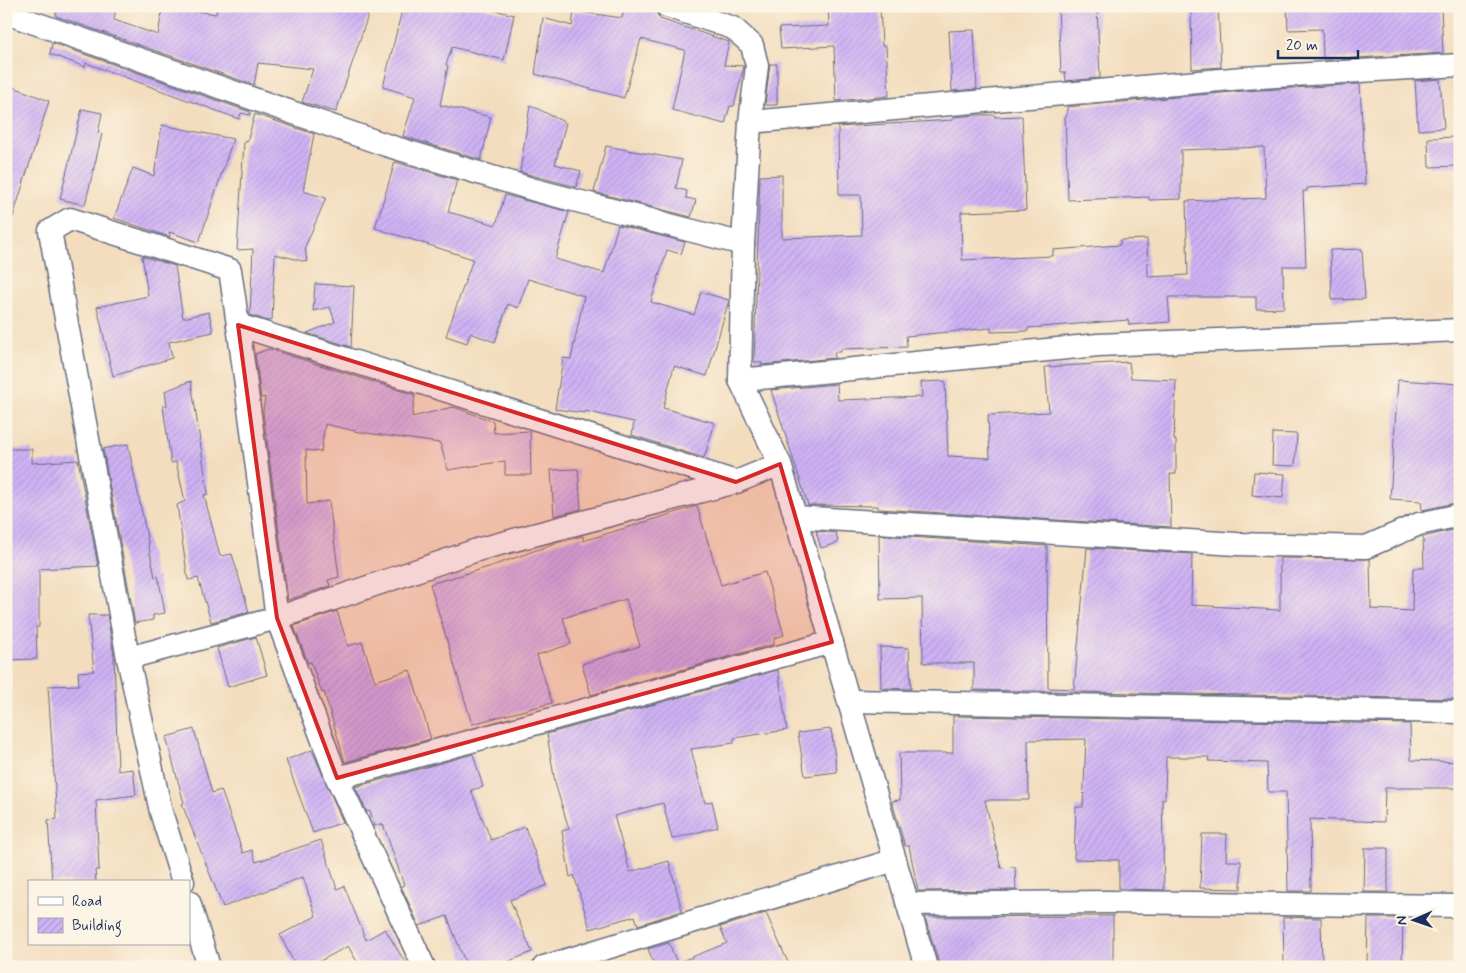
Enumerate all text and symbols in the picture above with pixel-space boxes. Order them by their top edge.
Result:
scale bar [1278,28,1358,60]
text: 20 m [1286,36,1318,56]
legend [28,880,190,946]
text: Road [72,892,102,912]
north arrow [1388,896,1438,946]
text: N [1393,915,1411,925]
text: Building [72,916,122,937]

